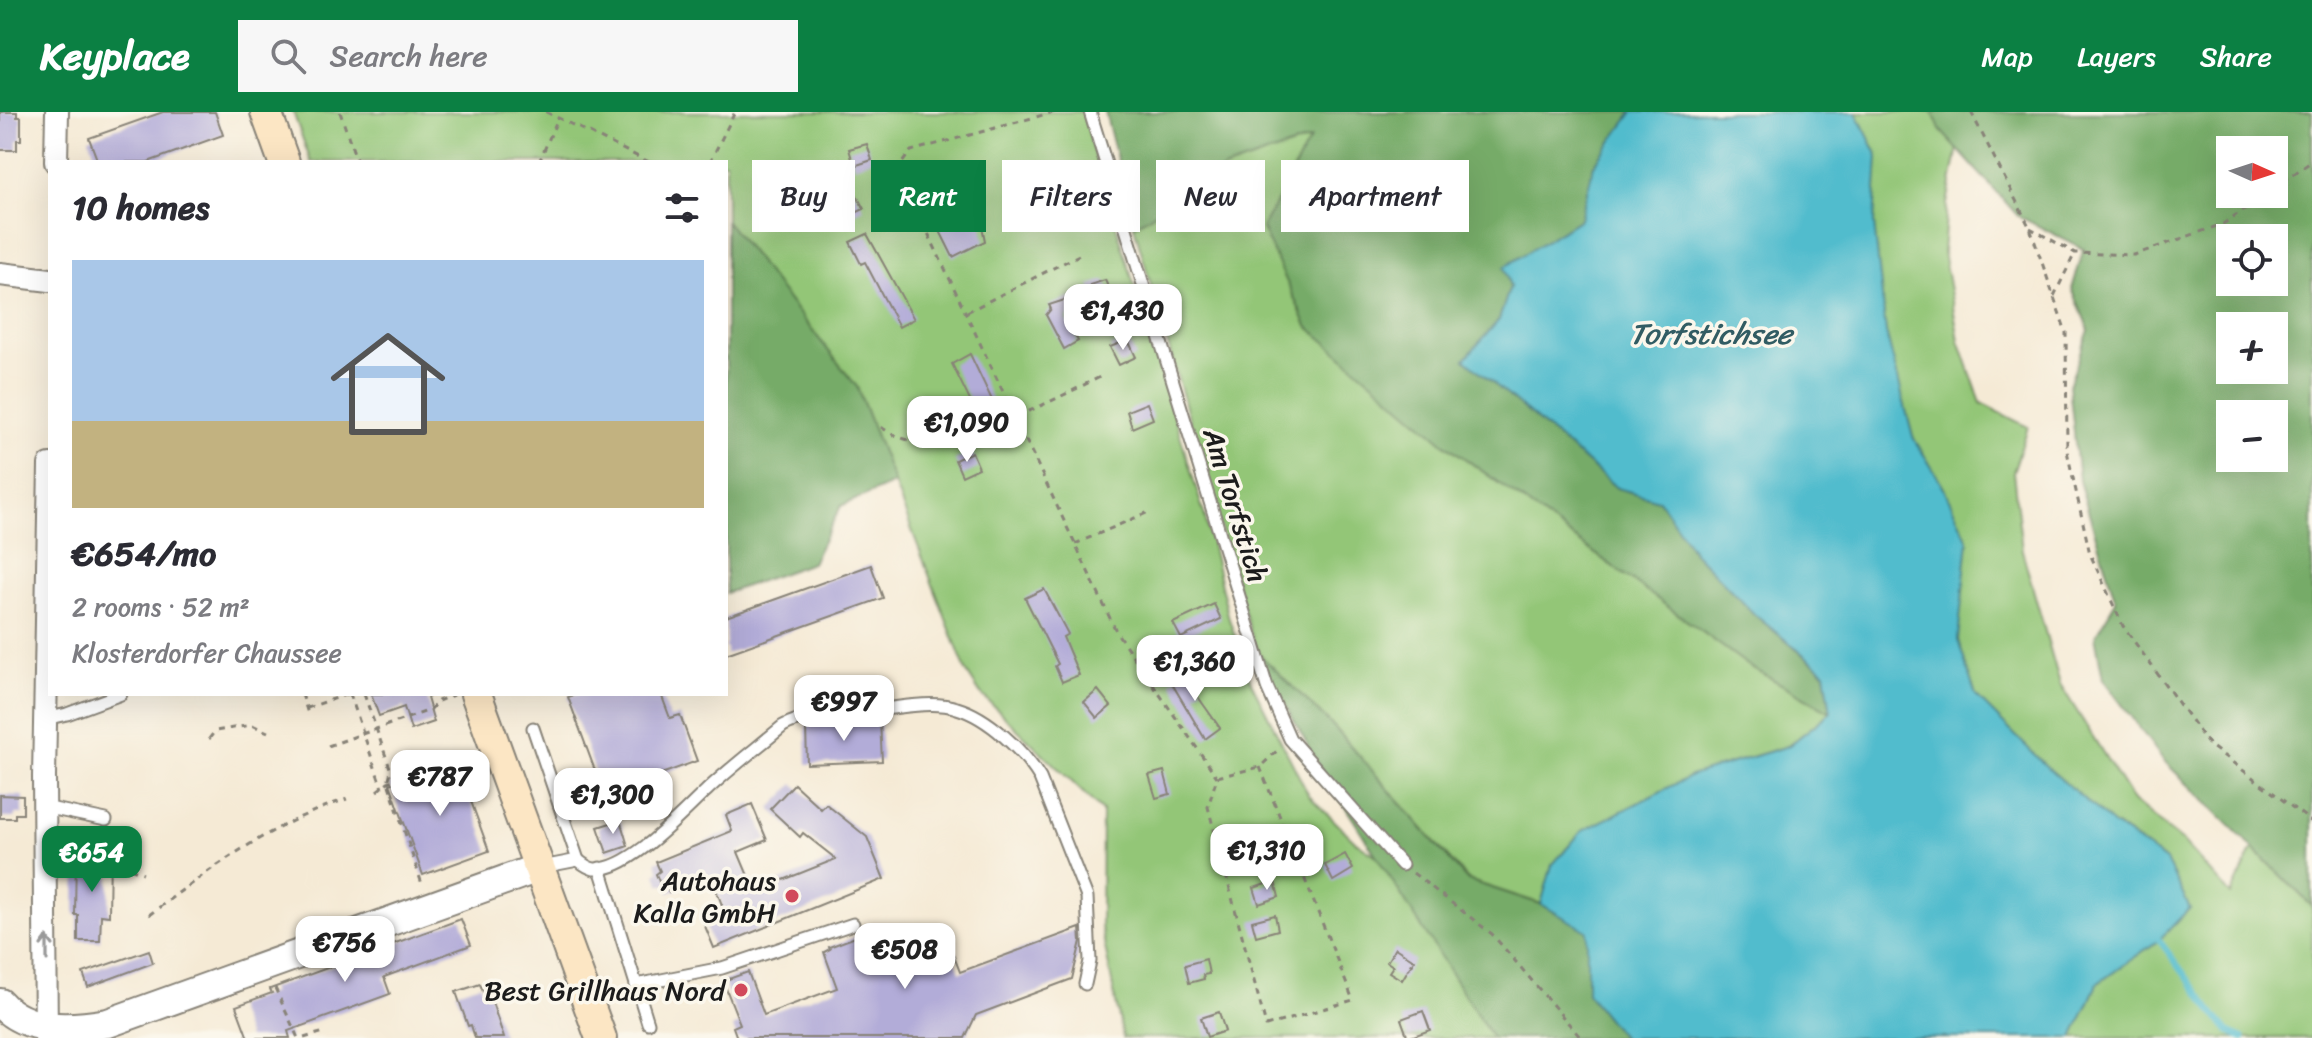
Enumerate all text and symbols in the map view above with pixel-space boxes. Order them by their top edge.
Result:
search box [238,20,798,92]
text: Keyplace [40,23,190,90]
text: Search here [330,29,488,83]
text: Map [1981,32,2033,81]
text: Layers [2077,32,2156,81]
text: Share [2200,32,2272,81]
icon: search [266,34,310,78]
north arrow [2216,136,2288,208]
map controls [2216,136,2288,472]
chip: Buy [752,160,855,232]
chip: Rent [871,160,986,232]
chip: Filters [1002,160,1140,232]
chip: New [1156,160,1265,232]
chip: Apartment [1281,160,1469,232]
text: 10 homes [72,178,210,238]
icon: filters [660,186,704,230]
button: locate [2216,224,2288,296]
pin: €1,430 [1058,284,1188,352]
text: €1,430 [1082,287,1164,333]
water label: Torfstichsee [1630,307,1795,361]
icon: home [316,312,460,456]
button: + [2216,312,2288,384]
pin: €1,090 [902,396,1032,464]
text: €1,090 [925,399,1009,445]
button: − [2216,400,2288,472]
street label: Am Torfstich [1188,421,1282,589]
text: €654/mo [72,524,216,584]
text: 2 rooms · 52 m² [72,584,250,630]
text: Klosterdorfer Chaussee [72,630,342,676]
pin: €1,360 [1130,635,1260,703]
text: €1,360 [1155,638,1235,684]
pin: €997 [797,675,891,743]
text: €997 [812,678,876,724]
pin: €787 [393,750,487,818]
text: €787 [409,753,471,799]
pin: €1,300 [548,768,678,836]
text: €1,300 [572,771,654,817]
pin: €1,310 [1202,824,1332,892]
pin: €654 [45,826,139,894]
text: €1,310 [1228,827,1306,873]
text: €654 [60,829,124,875]
place label: Autohaus Kalla GmbH [633,856,777,937]
marker: Autohaus Kalla GmbH [783,887,801,905]
pin: €756 [298,916,392,984]
text: €756 [314,919,376,965]
pin: €508 [858,923,952,991]
text: €508 [872,926,938,972]
one-way arrow [39,935,55,962]
place label: Best Grillhaus Nord [484,966,727,1015]
marker: Best Grillhaus Nord [732,981,750,999]

